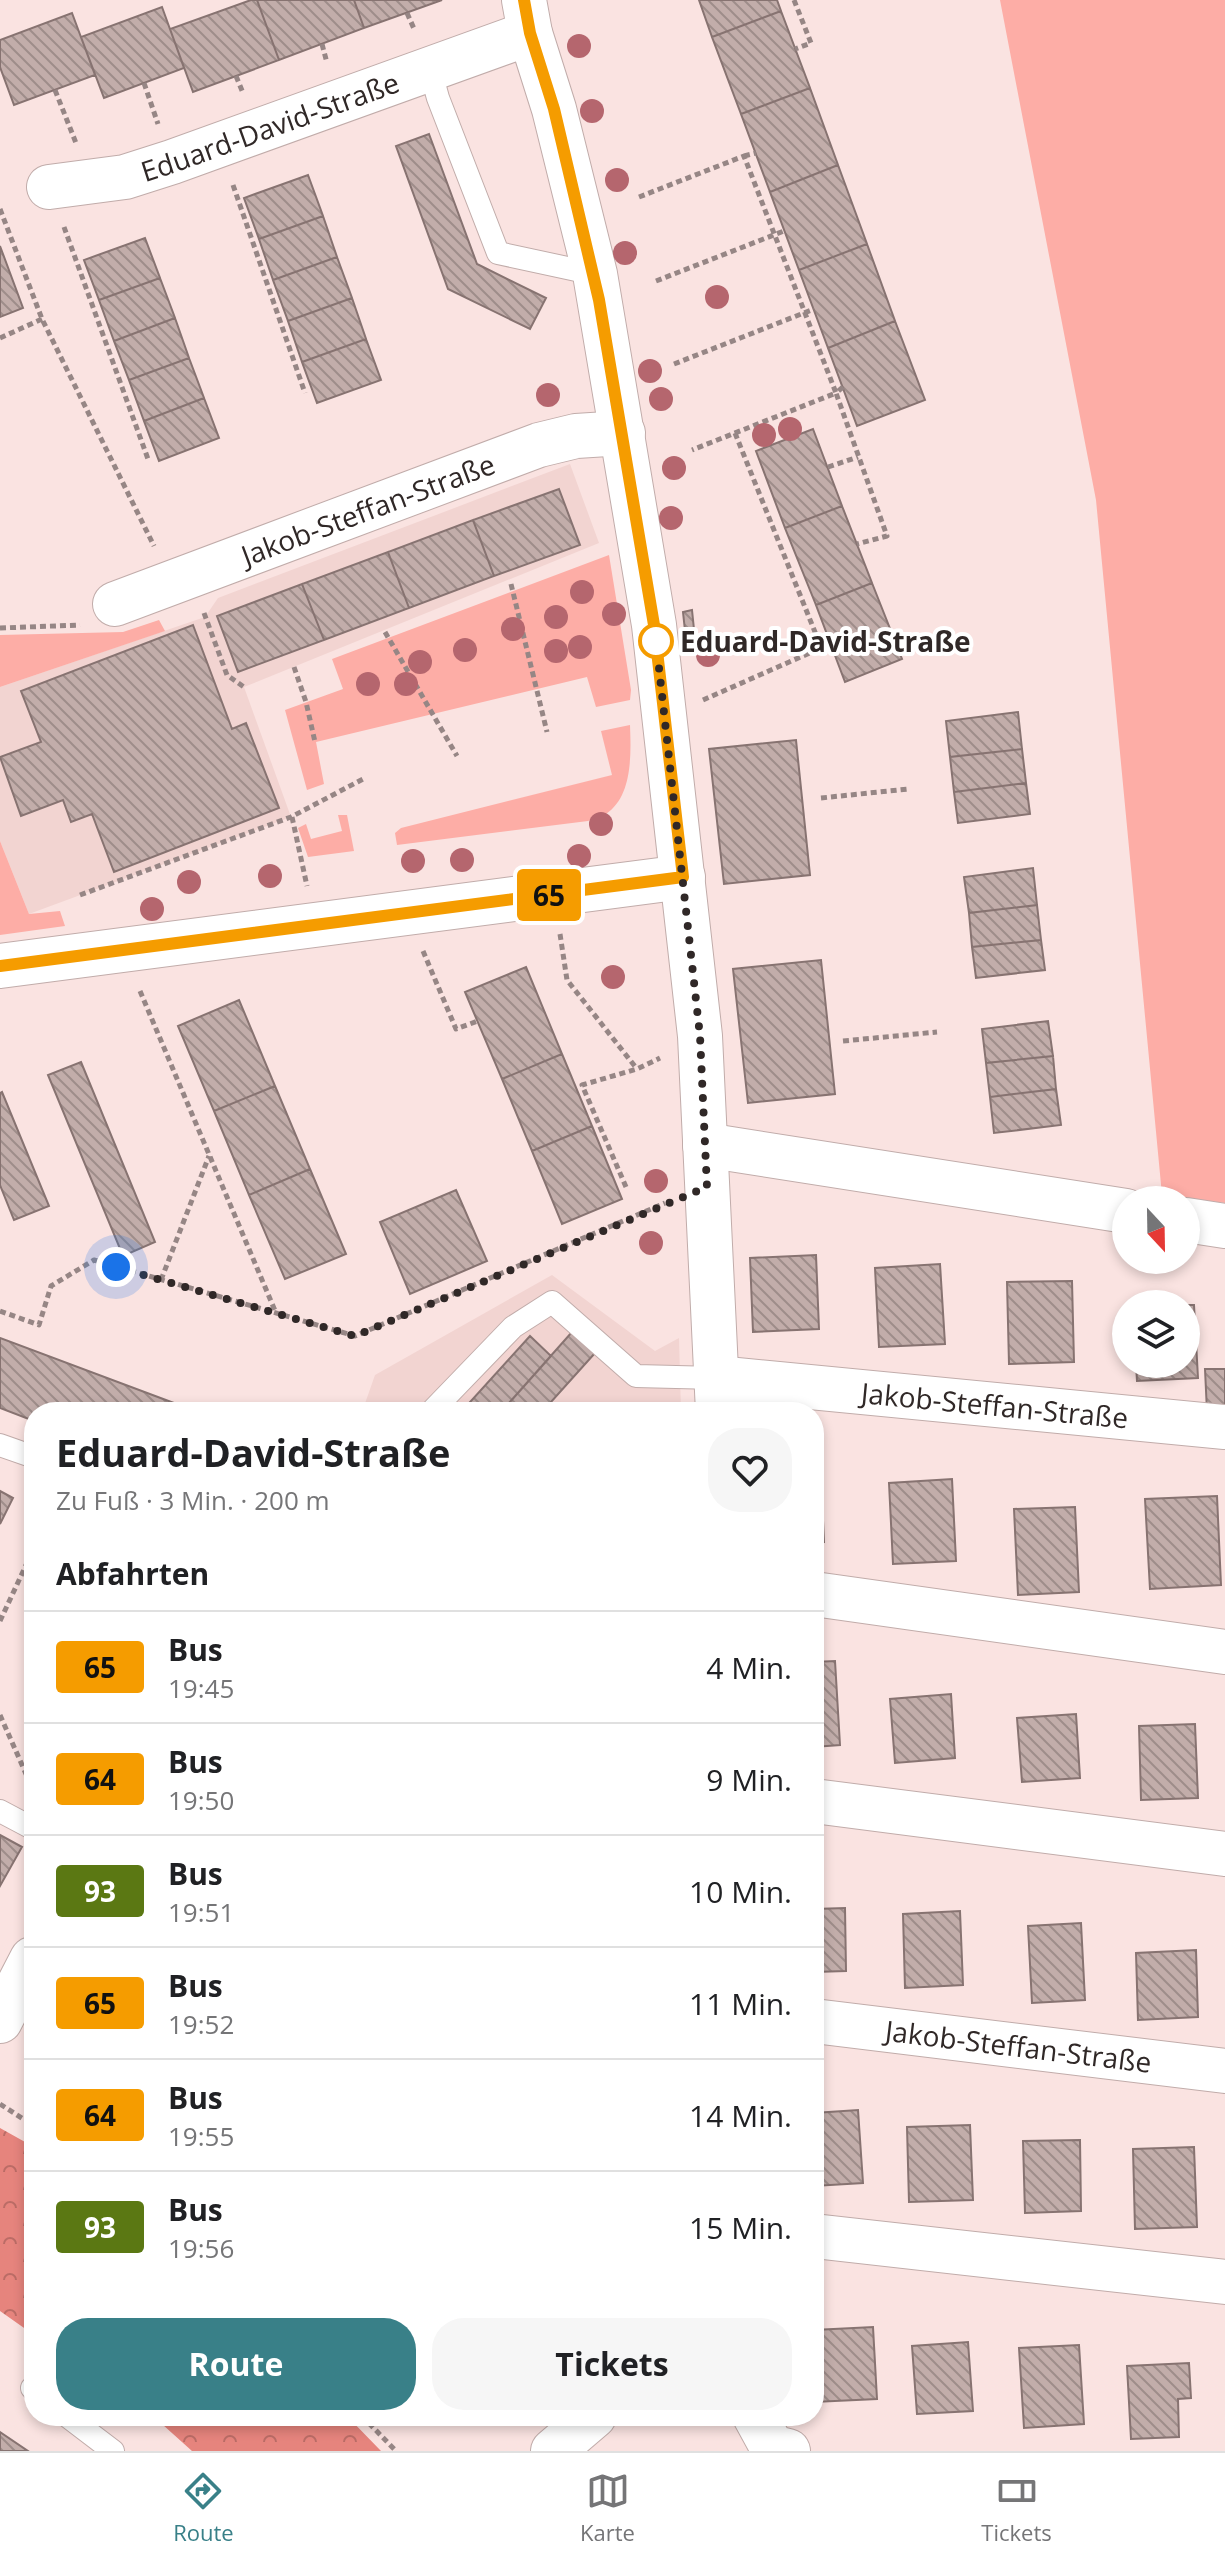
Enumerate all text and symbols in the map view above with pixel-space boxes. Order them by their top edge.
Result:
street label: Eduard-David-Straße [136,63,404,190]
street label: Jakob-Steffan-Straße [233,444,500,575]
place label: Eduard-David-Straße [680,622,971,660]
marker: Eduard-David-Straße [639,624,673,658]
line badge: 65 [513,869,585,921]
text: 65 [533,876,565,914]
north arrow [1112,1186,1200,1274]
map controls [1112,1186,1200,1378]
your location [96,1247,136,1287]
button: layers [1112,1290,1200,1378]
street label: Jakob-Steffan-Straße [857,1373,1130,1437]
text: Eduard-David-Straße [56,1426,450,1478]
button: heart [708,1428,792,1512]
text: Zu Fuß · 3 Min. · 200 m [56,1482,330,1518]
text: Abfahrten [56,1553,209,1594]
text: Bus [168,1629,223,1670]
text: 4 Min. [706,1647,792,1688]
text: 65 [84,1648,116,1686]
text: 19:45 [168,1670,234,1706]
text: Bus [168,1741,223,1782]
text: 9 Min. [706,1759,792,1800]
text: 64 [84,1760,116,1798]
text: 19:50 [168,1782,234,1818]
text: Bus [168,1853,223,1894]
text: 10 Min. [689,1871,792,1912]
text: 93 [84,1872,116,1910]
text: 19:51 [168,1894,234,1930]
text: Bus [168,1965,223,2006]
text: 11 Min. [689,1983,792,2024]
text: 65 [84,1984,116,2022]
text: 19:52 [168,2006,234,2042]
street label: Jakob-Steffan-Straße [880,2010,1154,2081]
text: Bus [168,2077,223,2118]
text: 14 Min. [689,2095,792,2136]
text: 64 [84,2096,116,2134]
text: 19:55 [168,2118,234,2154]
text: Bus [168,2189,223,2230]
text: 15 Min. [689,2207,792,2248]
text: 93 [84,2208,116,2246]
text: 19:56 [168,2230,234,2266]
button: Route [56,2318,416,2410]
button: Tickets [432,2318,792,2410]
tab: Route [173,2469,234,2547]
tab: Karte [580,2469,635,2547]
tab: Tickets [981,2469,1052,2547]

